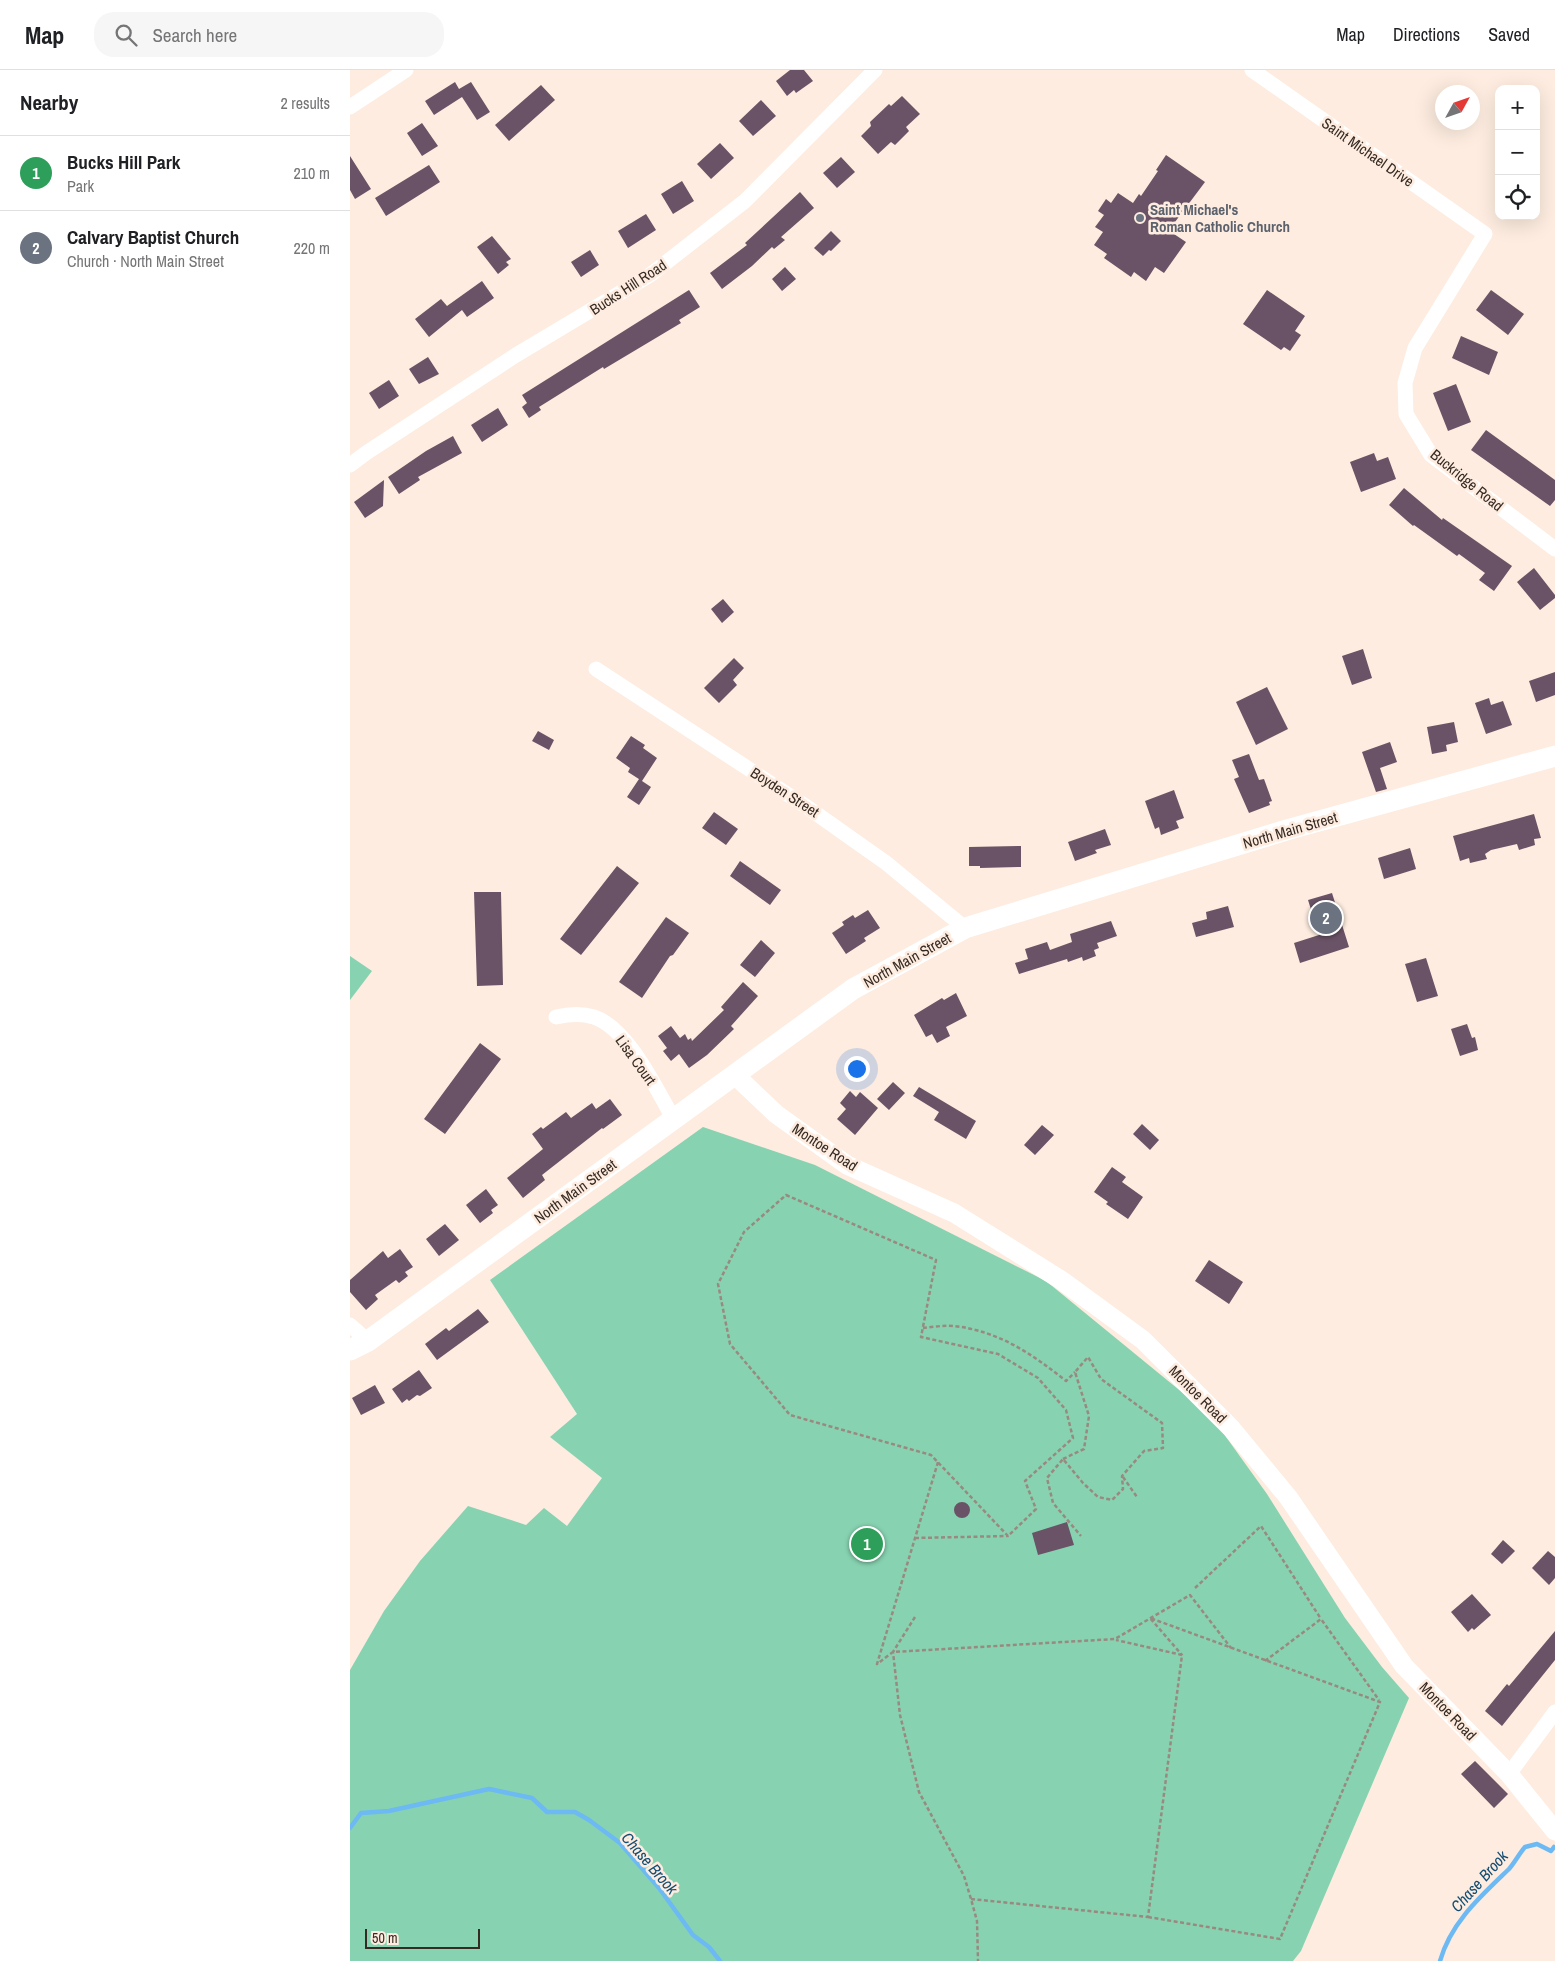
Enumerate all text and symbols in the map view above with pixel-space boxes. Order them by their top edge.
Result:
search box [94,12,444,57]
text: Map [25,19,64,51]
icon: search [112,21,140,49]
text: Search here [152,22,237,48]
text: Map [1336,22,1365,47]
text: Directions [1393,22,1460,47]
text: Saved [1488,22,1530,47]
north arrow [1435,85,1480,130]
map controls [1495,85,1540,220]
button: + [1495,85,1540,130]
text: Nearby [20,88,78,117]
text: 2 results [280,92,330,114]
street label: Saint Michael Drive [1318,112,1418,192]
button: − [1495,130,1540,175]
text: Bucks Hill Park [67,149,180,175]
text: 1 [32,162,40,184]
text: 210 m [294,162,330,184]
text: Park [67,175,94,197]
button: locate [1495,175,1540,220]
place label: Saint Michael's Roman Catholic Church [1150,199,1290,237]
marker: Saint Michael's Roman Catholic Church [1134,212,1146,224]
text: Calvary Baptist Church [67,224,239,250]
text: 2 [32,237,40,259]
text: 220 m [294,237,330,259]
text: Church · North Main Street [67,250,224,272]
street label: Bucks Hill Road [586,254,670,320]
street label: Buckridge Road [1426,444,1508,516]
street label: Boyden Street [747,762,824,822]
street label: North Main Street [1240,806,1340,853]
pin: 2 [1310,899,1342,937]
street label: North Main Street [859,927,955,993]
street label: Lisa Court [611,1031,662,1090]
your location [844,1056,870,1082]
street label: Montoe Road [788,1118,862,1176]
street label: North Main Street [530,1154,621,1228]
street label: Montoe Road [1164,1360,1232,1428]
pin: 1 [851,1525,883,1563]
street label: Montoe Road [1415,1677,1481,1745]
water label: Chase Brook [617,1827,683,1899]
water label: Chase Brook [1445,1845,1513,1917]
scale bar [365,1926,480,1949]
text: 50 m [372,1929,398,1947]

